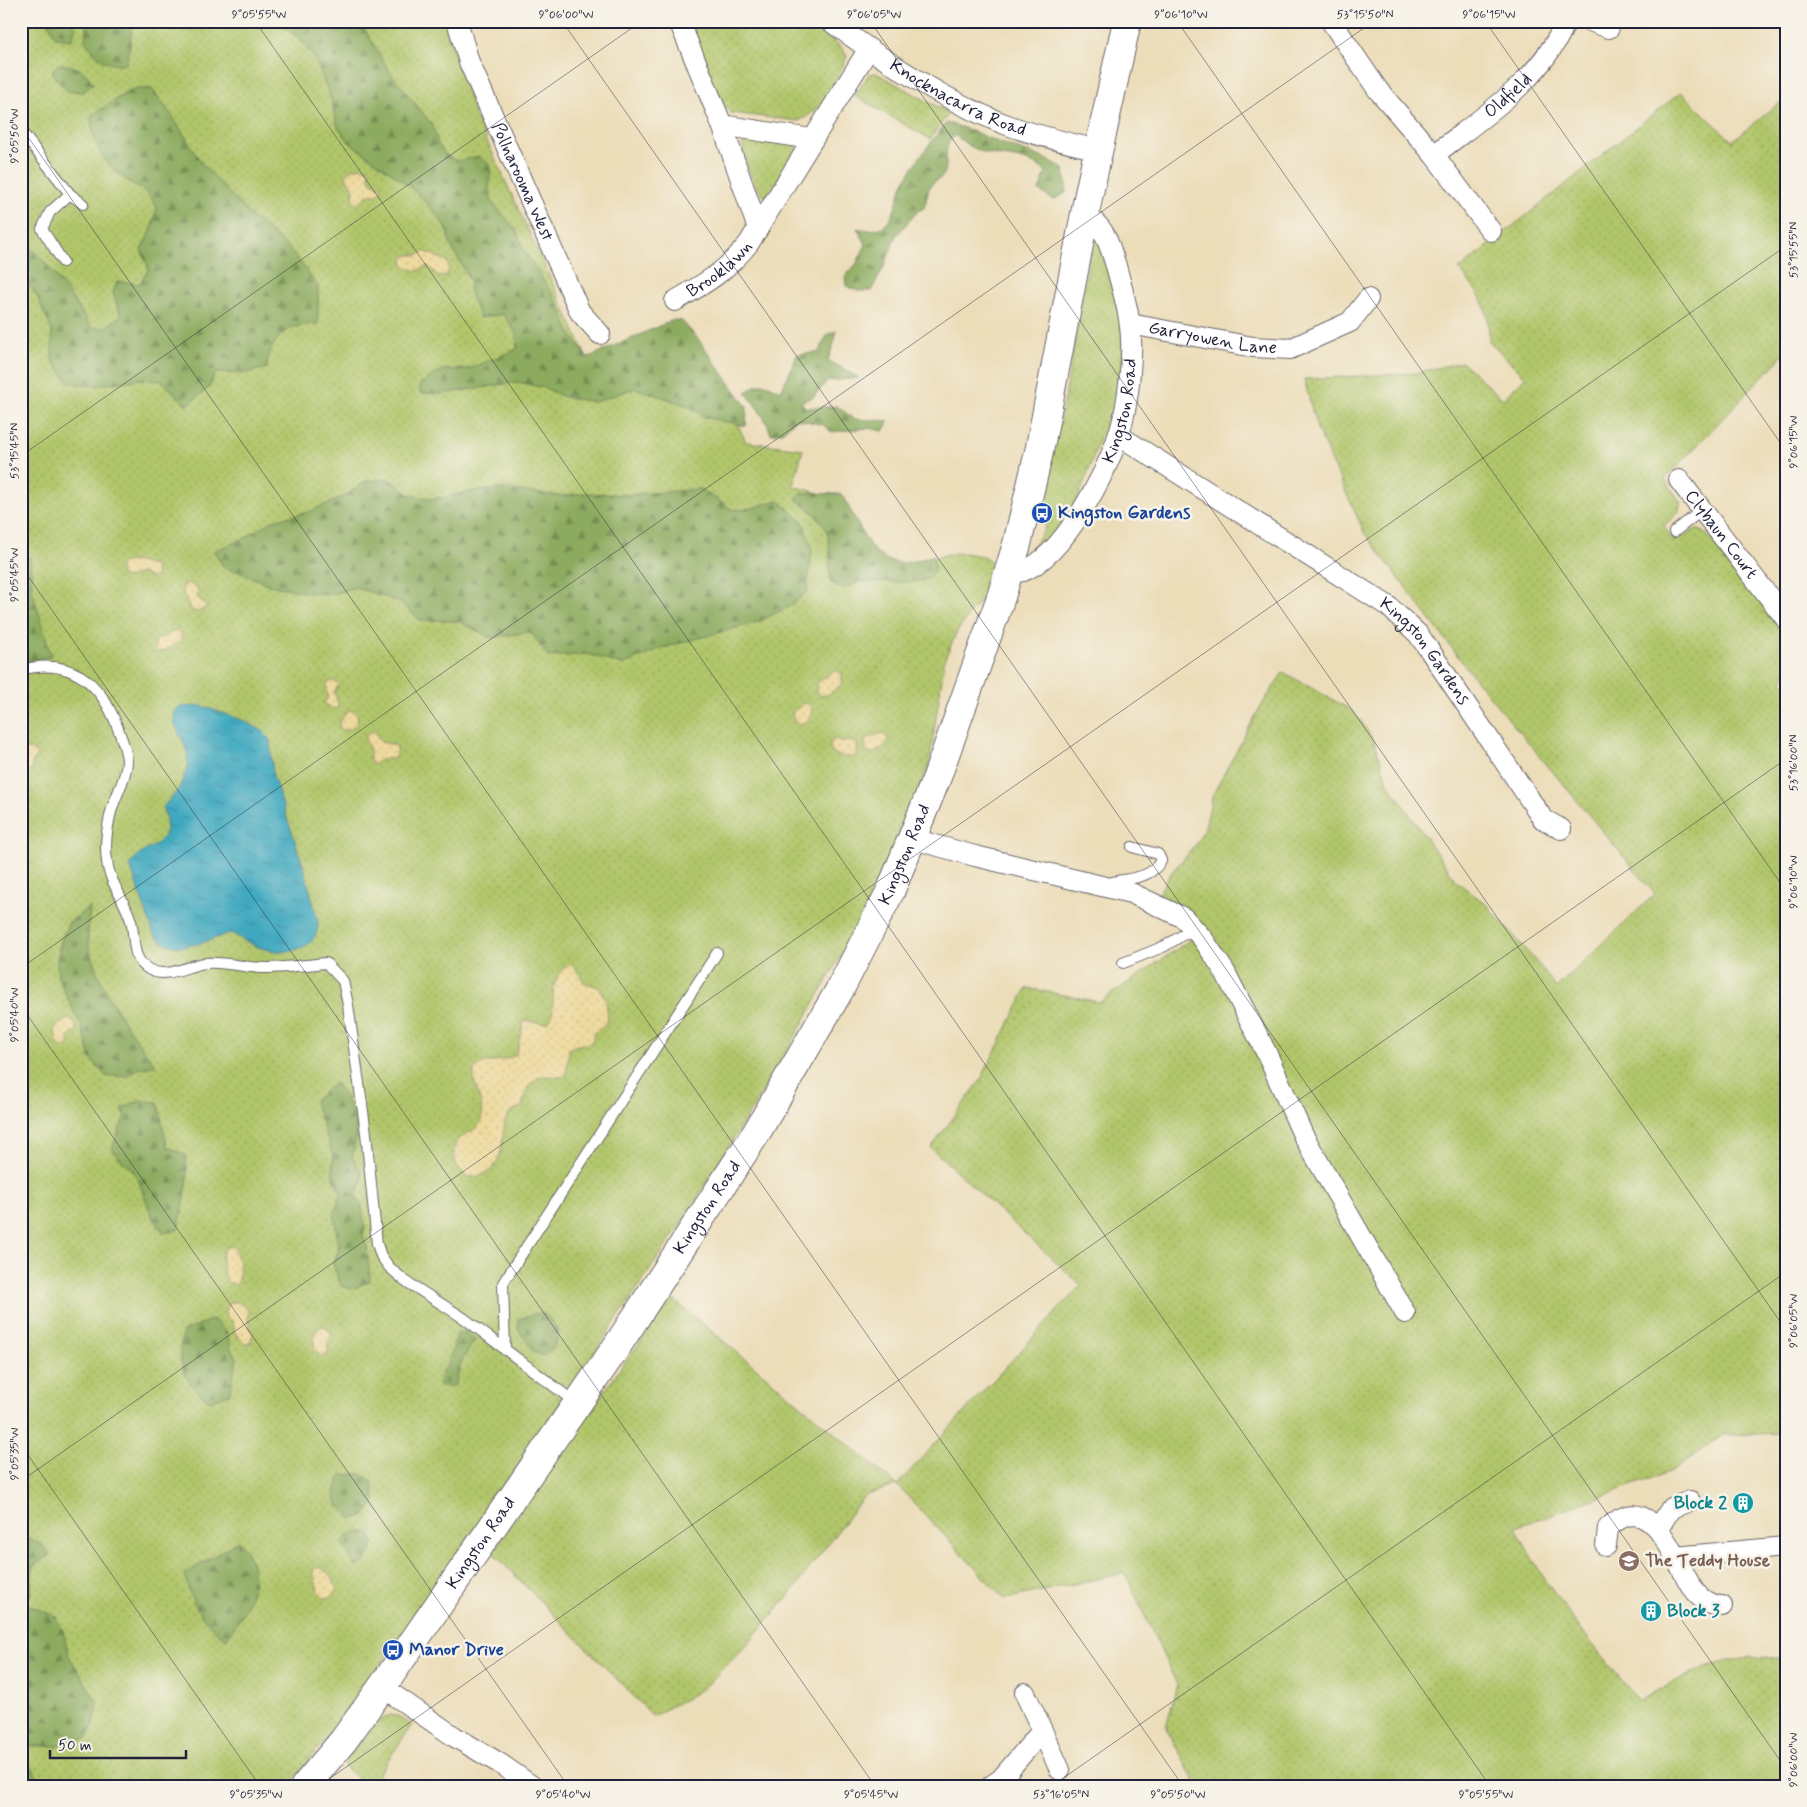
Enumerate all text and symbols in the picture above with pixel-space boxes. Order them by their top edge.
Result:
text: 9°05'55"W [232,7,286,23]
text: 9°06'00"W [539,7,593,23]
text: 9°06'05"W [847,7,901,23]
text: 9°06'10"W [1154,7,1208,23]
text: 53°15'50"N [1336,7,1394,23]
text: 9°06'15"W [1463,7,1516,23]
street label: Knocknacarra Road [885,54,1029,143]
street label: Oldfield [1479,68,1538,124]
text: 9°05'50"W [7,108,23,163]
street label: Pollnarooma West [485,119,559,246]
text: 53°15'55"N [1786,222,1802,278]
street label: Brooklawn [682,236,758,303]
street label: Garryowen Lane [1146,316,1277,360]
street label: Kingston Road [1097,358,1143,467]
text: 9°06'15"W [1786,415,1802,468]
text: 53°15'45"N [7,423,23,479]
street label: Clybaun Court [1679,485,1763,584]
bus stop icon: Kingston Gardens [1030,501,1054,525]
place label: Kingston Gardens [1058,501,1190,527]
text: 9°05'45"W [7,548,23,602]
street label: Kingston Gardens [1375,592,1475,710]
text: 53°16'00"N [1786,735,1802,791]
street label: Kingston Road [873,801,937,909]
text: 9°06'10"W [1786,855,1802,909]
text: 9°05'40"W [7,988,23,1042]
street label: Kingston Road [668,1156,747,1259]
text: 9°06'05"W [1786,1294,1802,1348]
text: 9°05'35"W [7,1428,23,1480]
place label: Block 2 [1674,1491,1727,1515]
building icon: Block 2 [1731,1491,1755,1515]
street label: Kingston Road [441,1492,521,1594]
school or university icon: The Teddy House [1617,1549,1641,1573]
place label: The Teddy House [1645,1549,1771,1573]
building icon: Block 3 [1639,1599,1663,1623]
place label: Block 3 [1667,1599,1721,1623]
bus stop icon: Manor Drive [381,1638,405,1662]
place label: Manor Drive [409,1638,504,1662]
scale bar [50,1727,186,1759]
text: 9°06'00"W [1786,1733,1802,1787]
text: 50 m [58,1736,92,1756]
text: 9°05'35"W [230,1787,282,1803]
text: 9°05'40"W [536,1787,590,1803]
text: 9°05'45"W [844,1787,898,1803]
text: 53°16'05"N [1033,1787,1089,1803]
text: 9°05'50"W [1151,1787,1206,1803]
text: 9°05'55"W [1459,1787,1513,1803]

